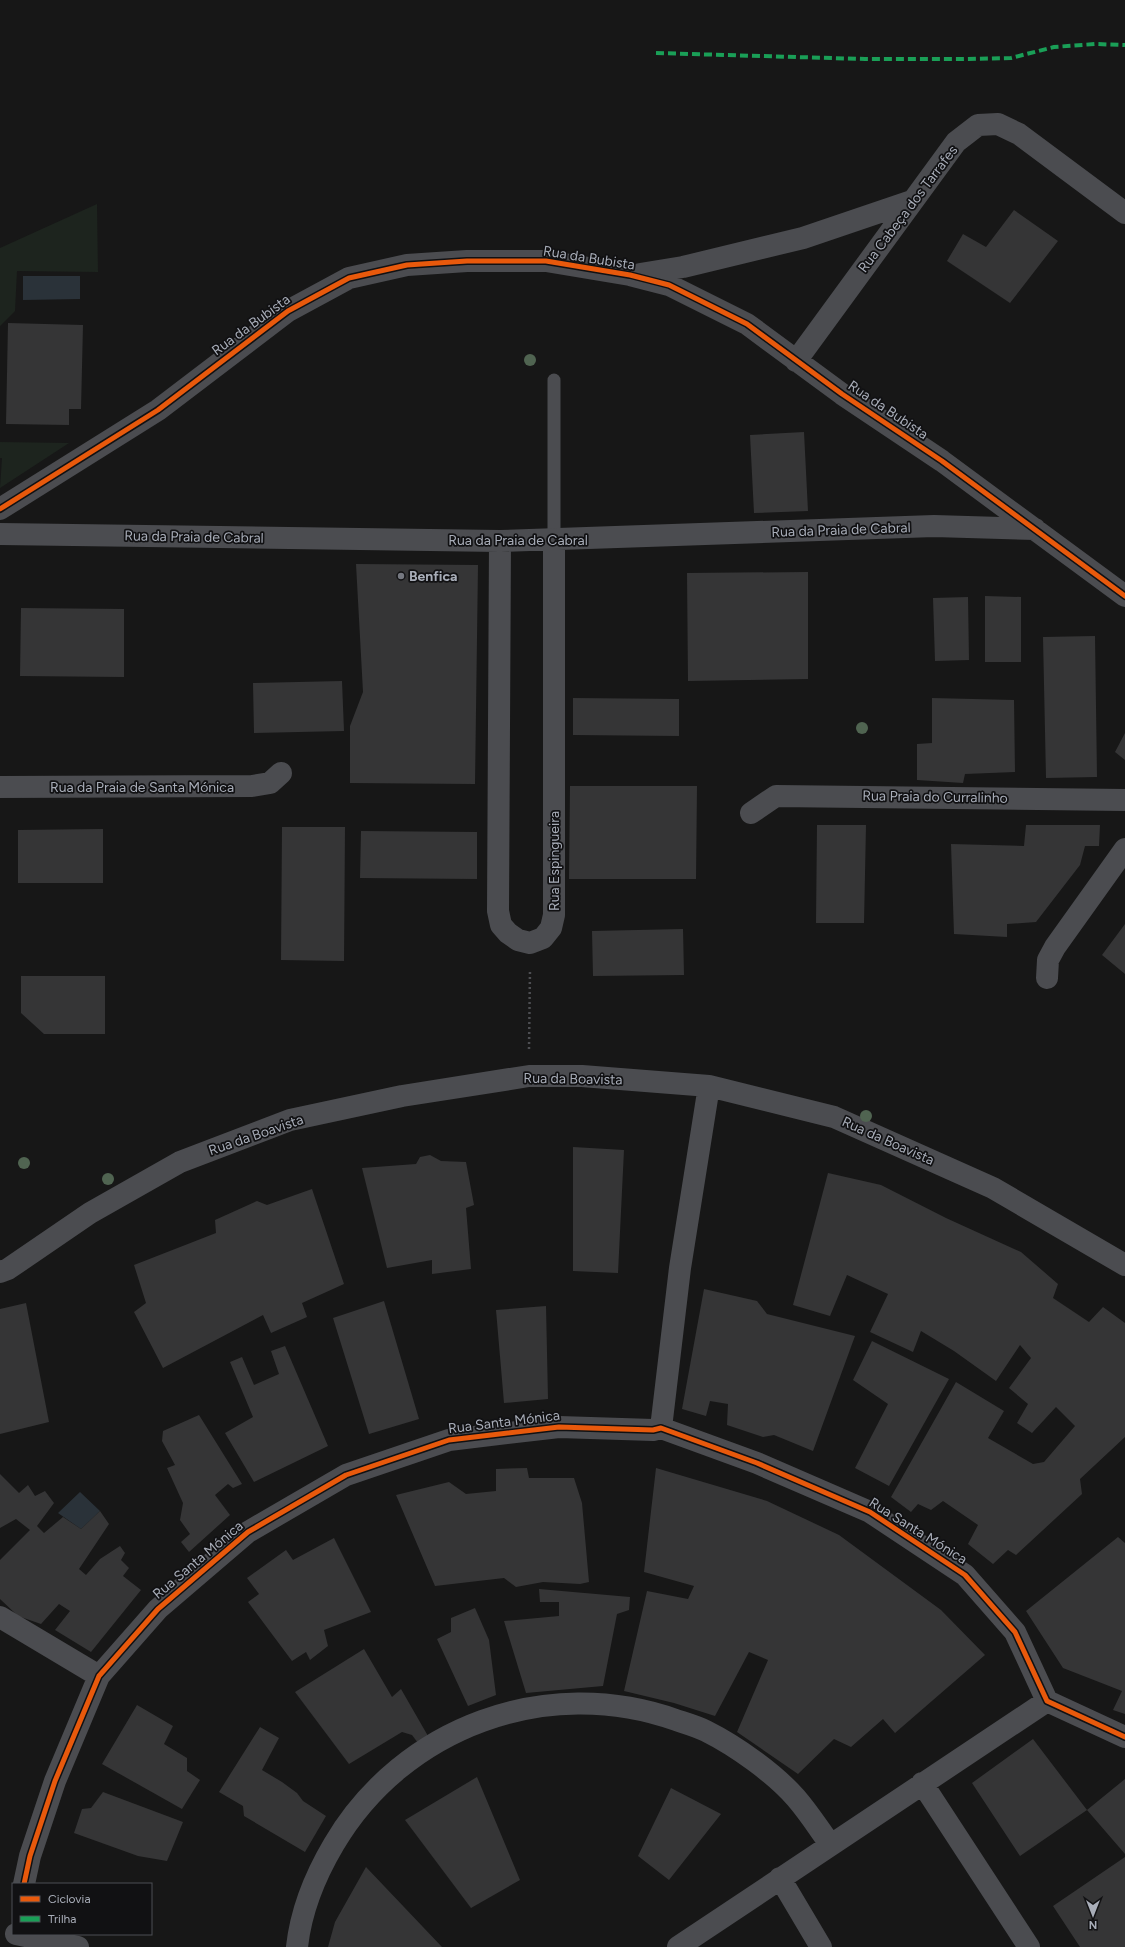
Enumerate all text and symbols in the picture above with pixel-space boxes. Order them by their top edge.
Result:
street label: Rua Cabeça dos Tarrafes [855,142,961,276]
street label: Rua da Bubista [542,242,636,274]
street label: Rua da Bubista [208,291,294,359]
street label: Rua da Bubista [845,377,931,443]
street label: Rua da Praia de Cabral [771,519,911,541]
street label: Rua da Praia de Cabral [124,527,264,547]
street label: Rua da Praia de Cabral [448,532,588,549]
place label: Benfica [409,568,458,585]
marker: Benfica [396,571,406,581]
street label: Rua da Praia de Santa Mónica [50,779,234,796]
street label: Rua Praia do Curralinho [862,787,1008,807]
street label: Rua Espingueira [546,811,563,911]
street label: Rua da Boavista [523,1070,623,1088]
street label: Rua da Boavista [206,1111,306,1159]
street label: Rua da Boavista [839,1113,937,1169]
street label: Rua Santa Mónica [447,1407,561,1437]
street label: Rua Santa Mónica [866,1494,970,1568]
street label: Rua Santa Mónica [150,1517,246,1603]
legend [12,1883,152,1935]
text: Ciclovia [48,1892,91,1906]
north arrow [1073,1895,1113,1935]
text: Trilha [48,1912,76,1926]
text: N [1089,1918,1097,1931]

